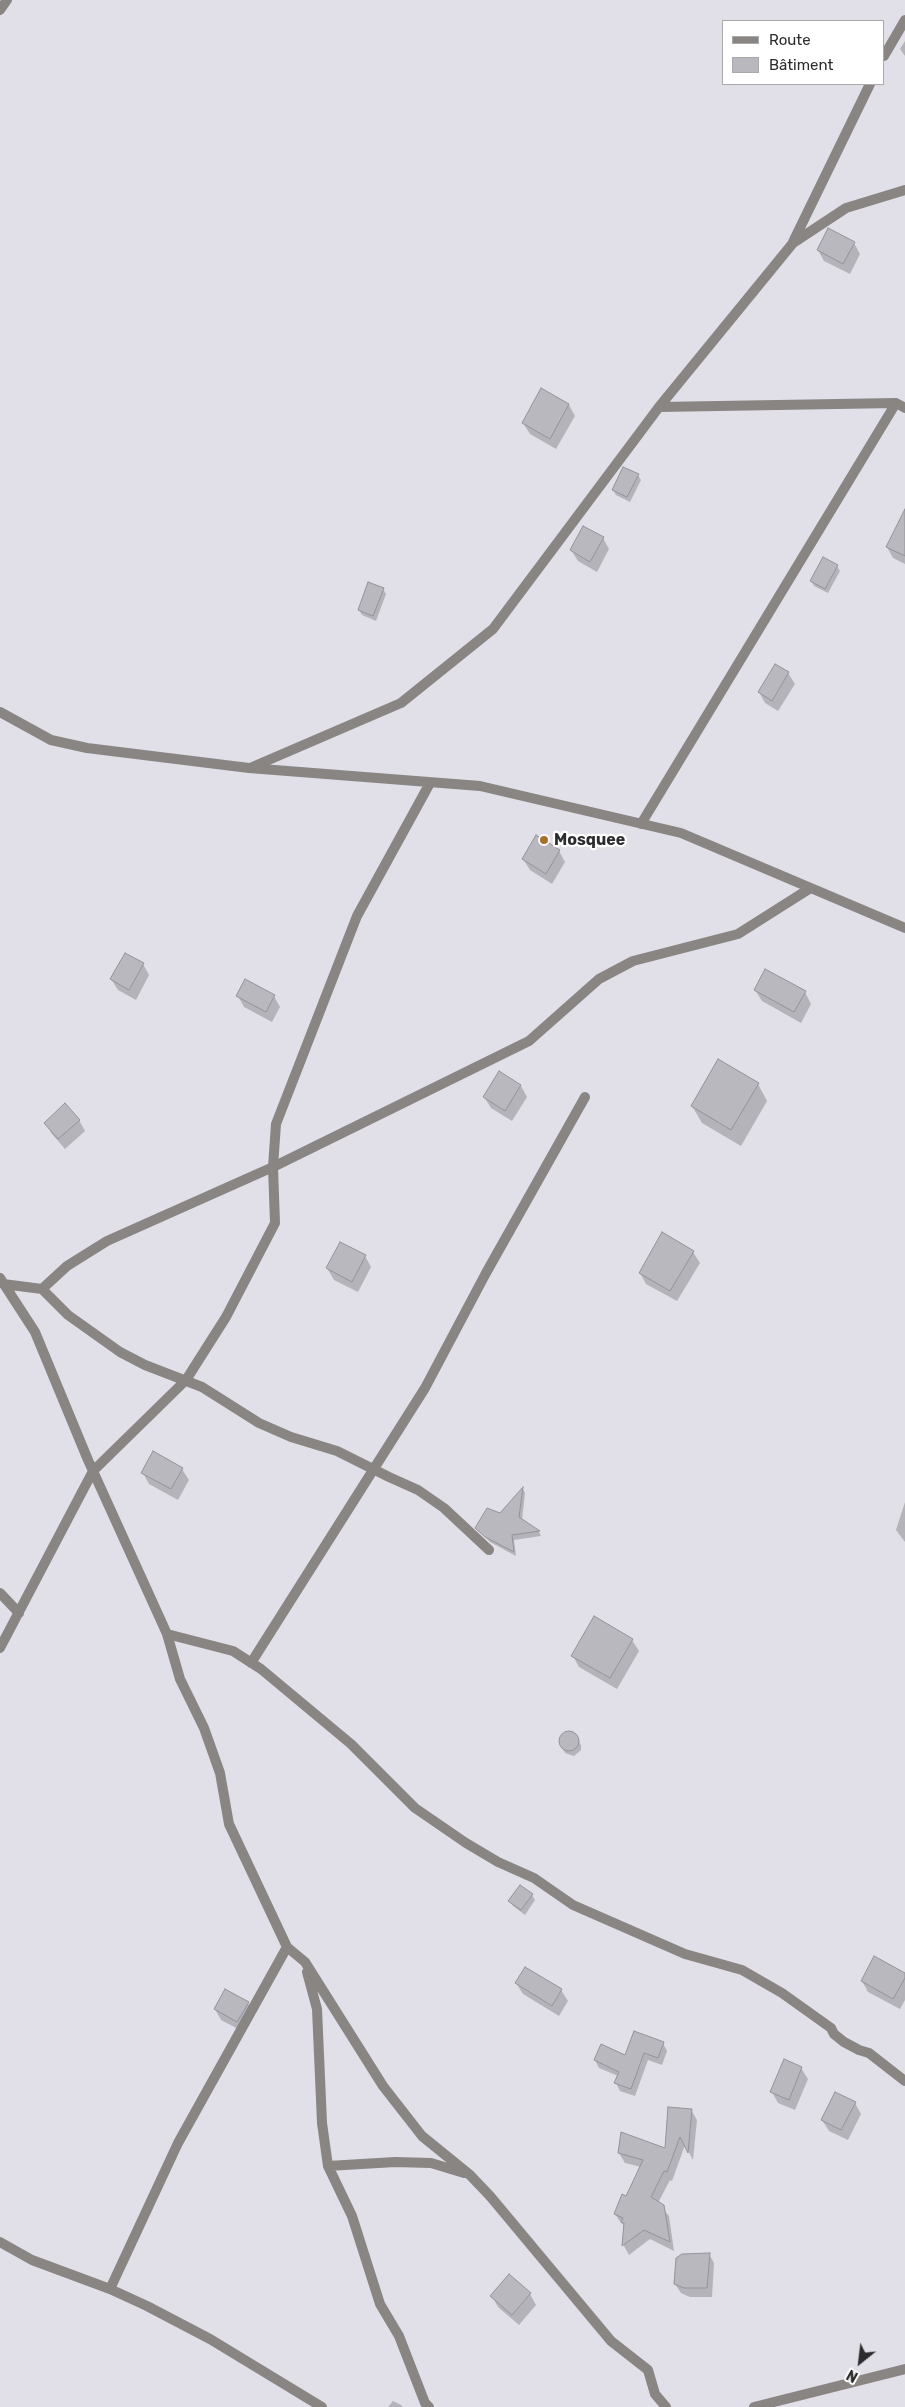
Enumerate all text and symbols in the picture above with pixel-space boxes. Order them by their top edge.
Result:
legend [722,20,885,85]
text: Route [769,31,811,49]
text: Bâtiment [769,56,833,74]
place label: Mosquee [554,830,625,850]
marker: Mosquee [538,834,550,846]
north arrow [835,2337,885,2387]
text: N [844,2366,861,2385]

